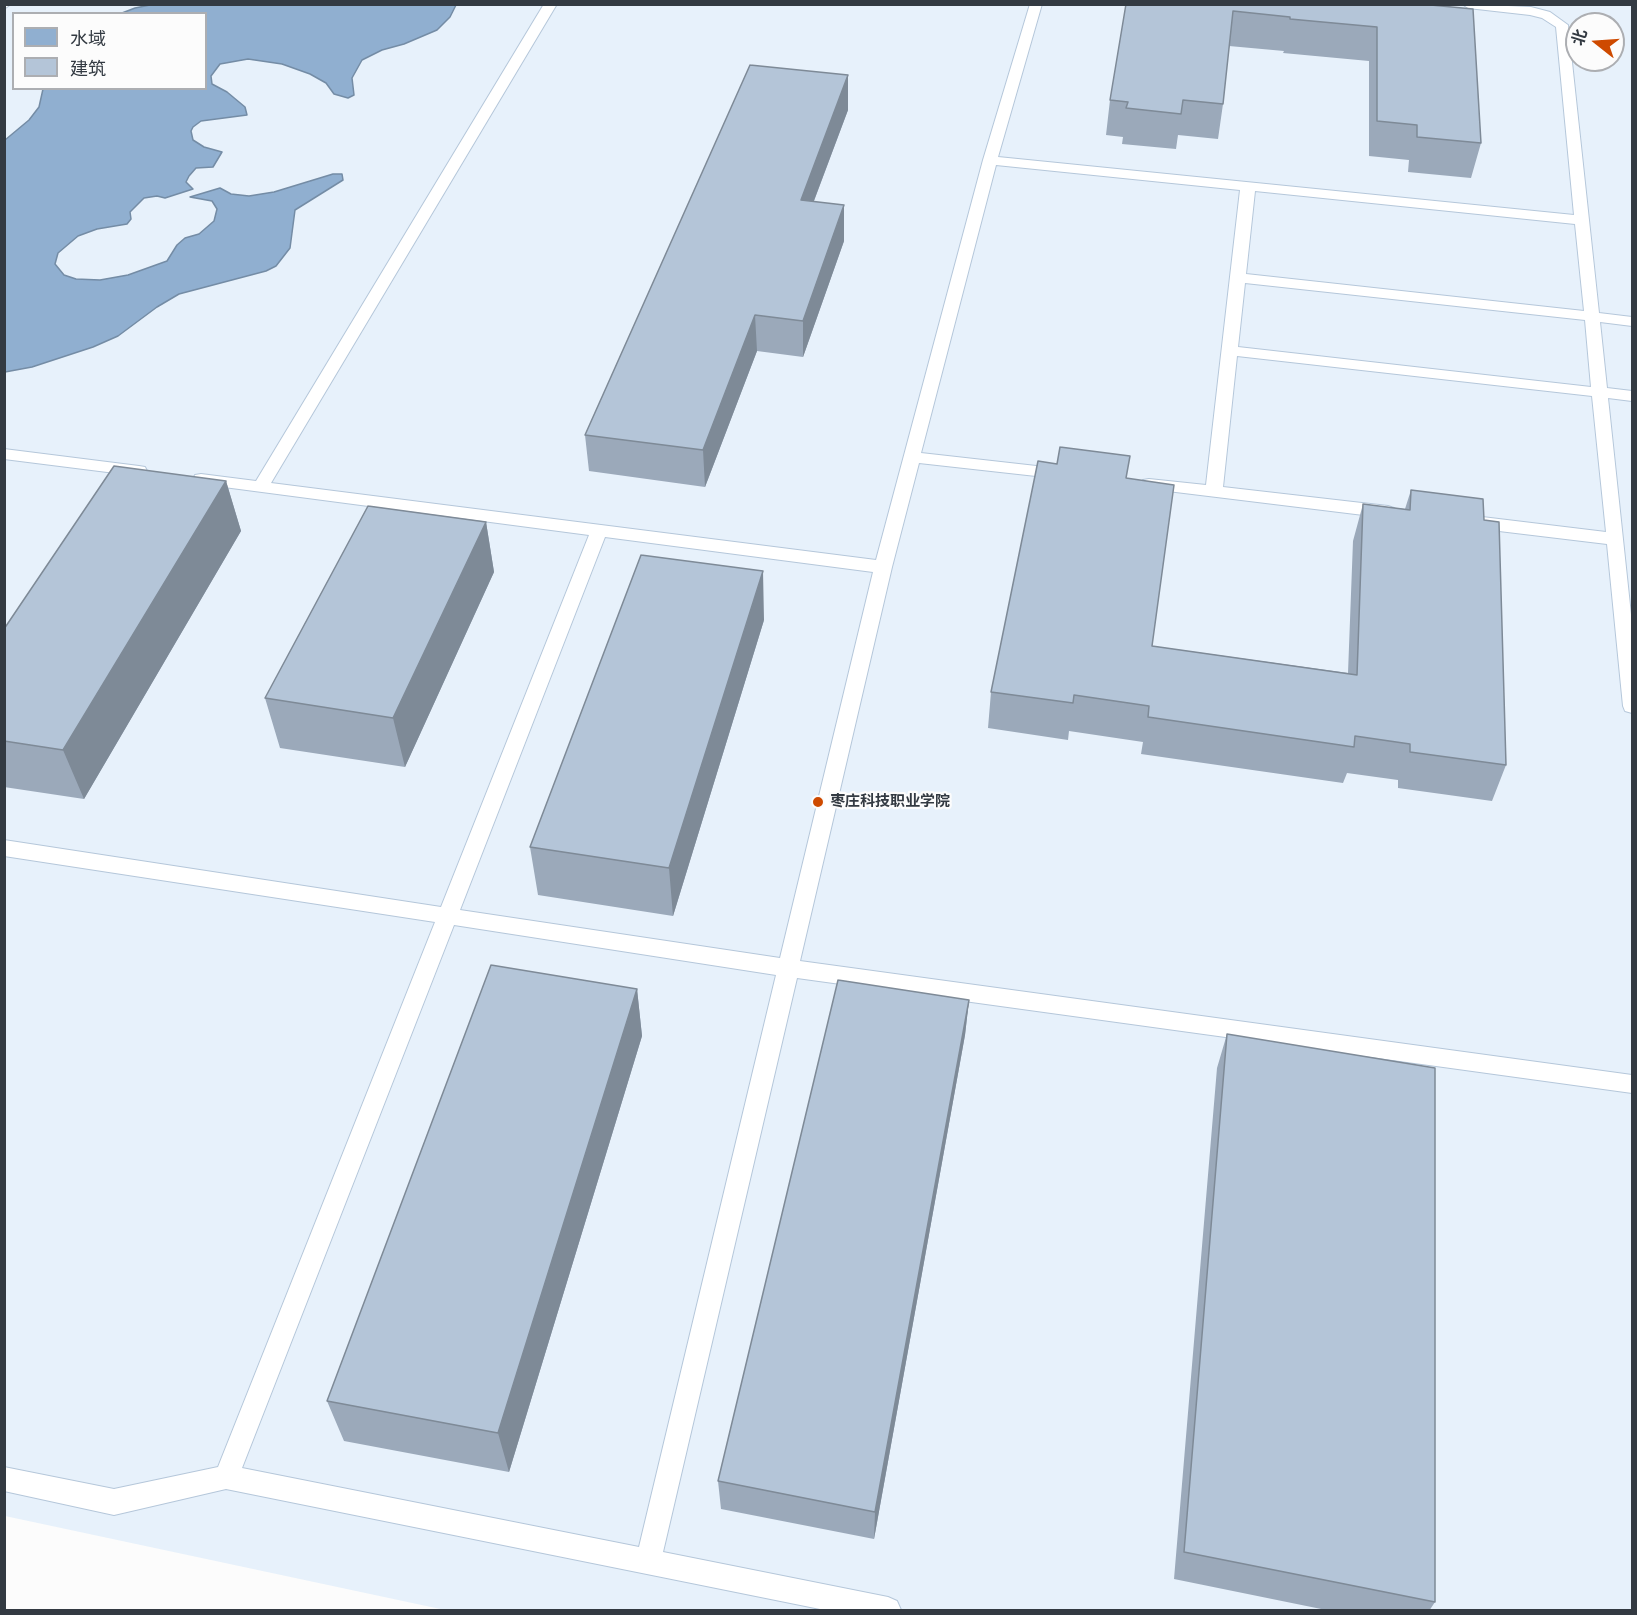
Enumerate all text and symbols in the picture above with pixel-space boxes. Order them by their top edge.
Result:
legend [12,12,207,90]
north arrow [1565,12,1625,72]
text: 北 [1568,27,1591,48]
text: 水域 [70,28,106,50]
text: 建筑 [70,58,106,80]
place label: 枣庄科技职业学院 [830,793,950,811]
marker: 枣庄科技职业学院 [811,795,825,809]

